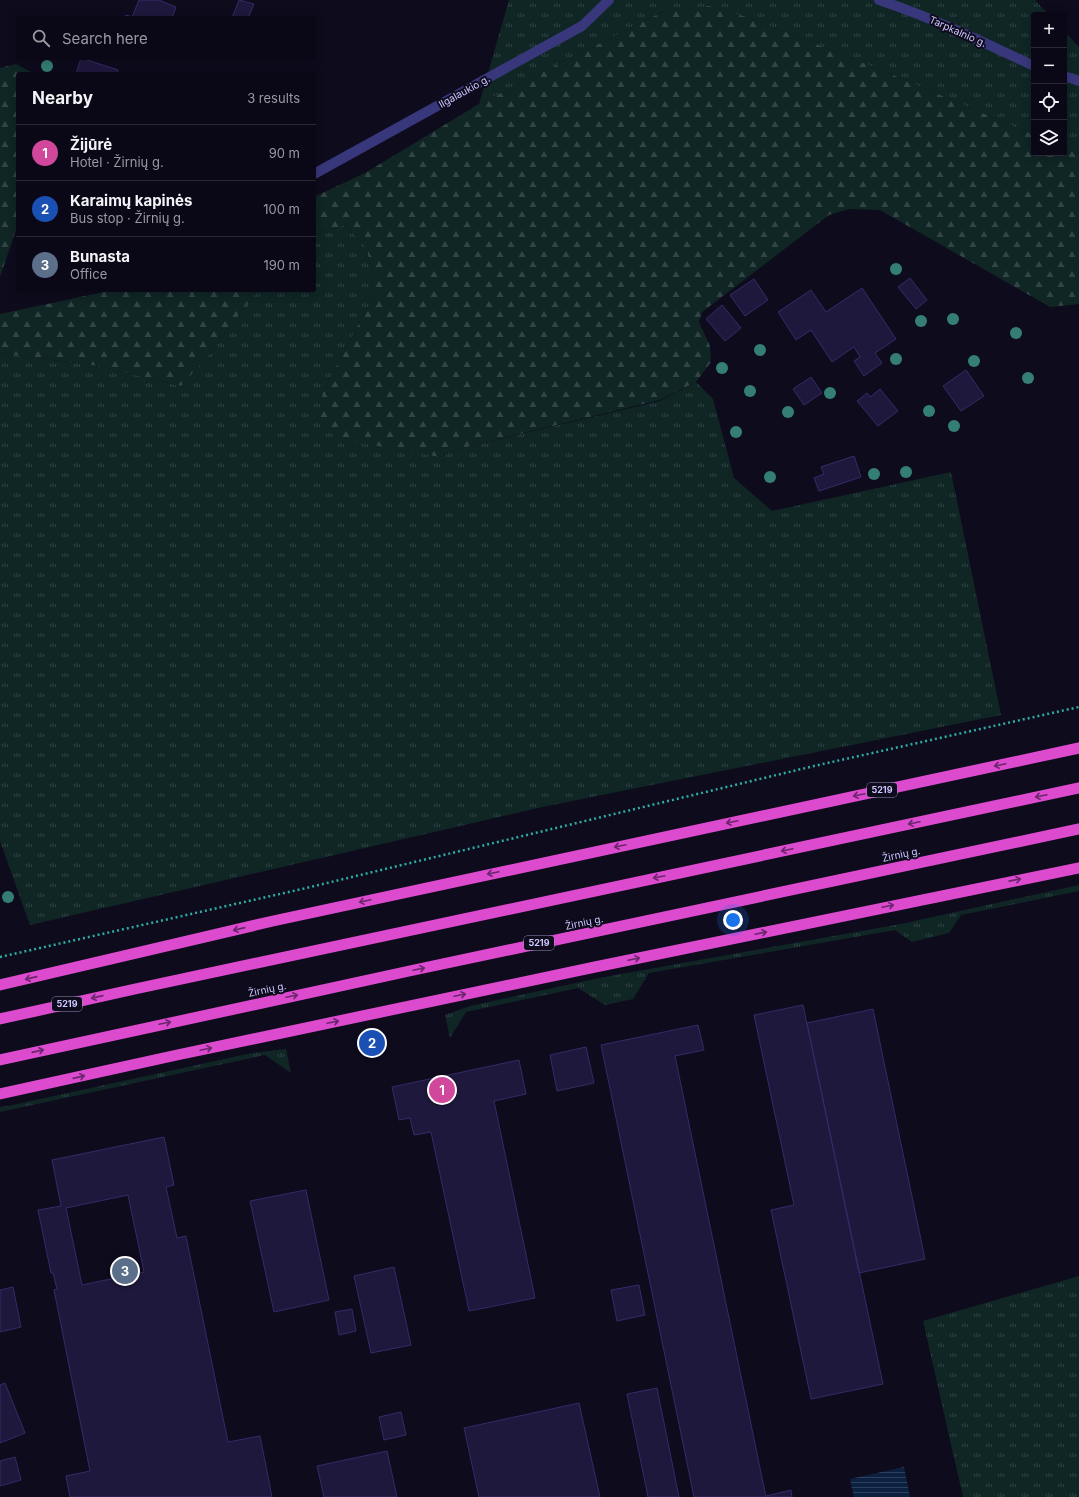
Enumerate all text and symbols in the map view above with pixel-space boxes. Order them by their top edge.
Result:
map controls [1031,12,1067,156]
button: + [1031,12,1067,48]
street label: Tarpkalnio g. [928,13,988,49]
search box [16,16,316,60]
icon: search [30,27,52,49]
text: Search here [62,29,148,48]
button: − [1031,48,1067,84]
street label: Ilgalaukio g. [436,72,492,110]
button: locate [1031,84,1067,120]
text: Nearby [32,88,93,108]
text: 3 results [247,90,300,106]
button: layers [1031,120,1067,156]
text: Žijūrė [70,135,112,154]
text: 1 [42,145,48,161]
text: 90 m [269,145,300,161]
text: Hotel · Žirnių g. [70,154,164,170]
text: Karaimų kapinės [70,191,192,210]
text: 2 [41,201,49,217]
text: 100 m [263,201,300,217]
text: Bus stop · Žirnių g. [70,210,185,226]
text: Bunasta [70,247,130,266]
text: 3 [41,257,49,273]
text: 190 m [263,257,300,273]
text: Office [70,266,107,282]
one-way arrow [994,761,1007,769]
road number: 5219 [867,783,897,797]
one-way arrow [853,792,866,800]
one-way arrow [1035,793,1048,801]
one-way arrow [726,818,739,826]
one-way arrow [908,820,921,828]
one-way arrow [613,842,626,850]
street label: Žirnių g. [881,843,921,864]
one-way arrow [780,847,793,855]
one-way arrow [486,870,499,878]
one-way arrow [653,874,666,882]
one-way arrow [1009,876,1022,884]
one-way arrow [359,897,372,905]
one-way arrow [881,902,894,910]
your location [723,910,743,930]
street label: Žirnių g. [564,911,604,932]
one-way arrow [232,926,245,933]
one-way arrow [754,928,767,936]
road number: 5219 [524,936,554,950]
one-way arrow [627,955,640,963]
one-way arrow [412,964,425,972]
one-way arrow [25,974,38,982]
street label: Žirnių g. [247,978,287,999]
one-way arrow [285,991,298,999]
one-way arrow [454,991,467,999]
one-way arrow [91,994,104,1002]
road number: 5219 [52,997,82,1011]
one-way arrow [326,1018,339,1026]
one-way arrow [158,1019,171,1027]
pin: 2 [359,1028,385,1058]
one-way arrow [199,1045,212,1053]
one-way arrow [31,1047,44,1055]
one-way arrow [72,1072,85,1080]
pin: 1 [429,1075,455,1105]
pin: 3 [112,1256,138,1286]

